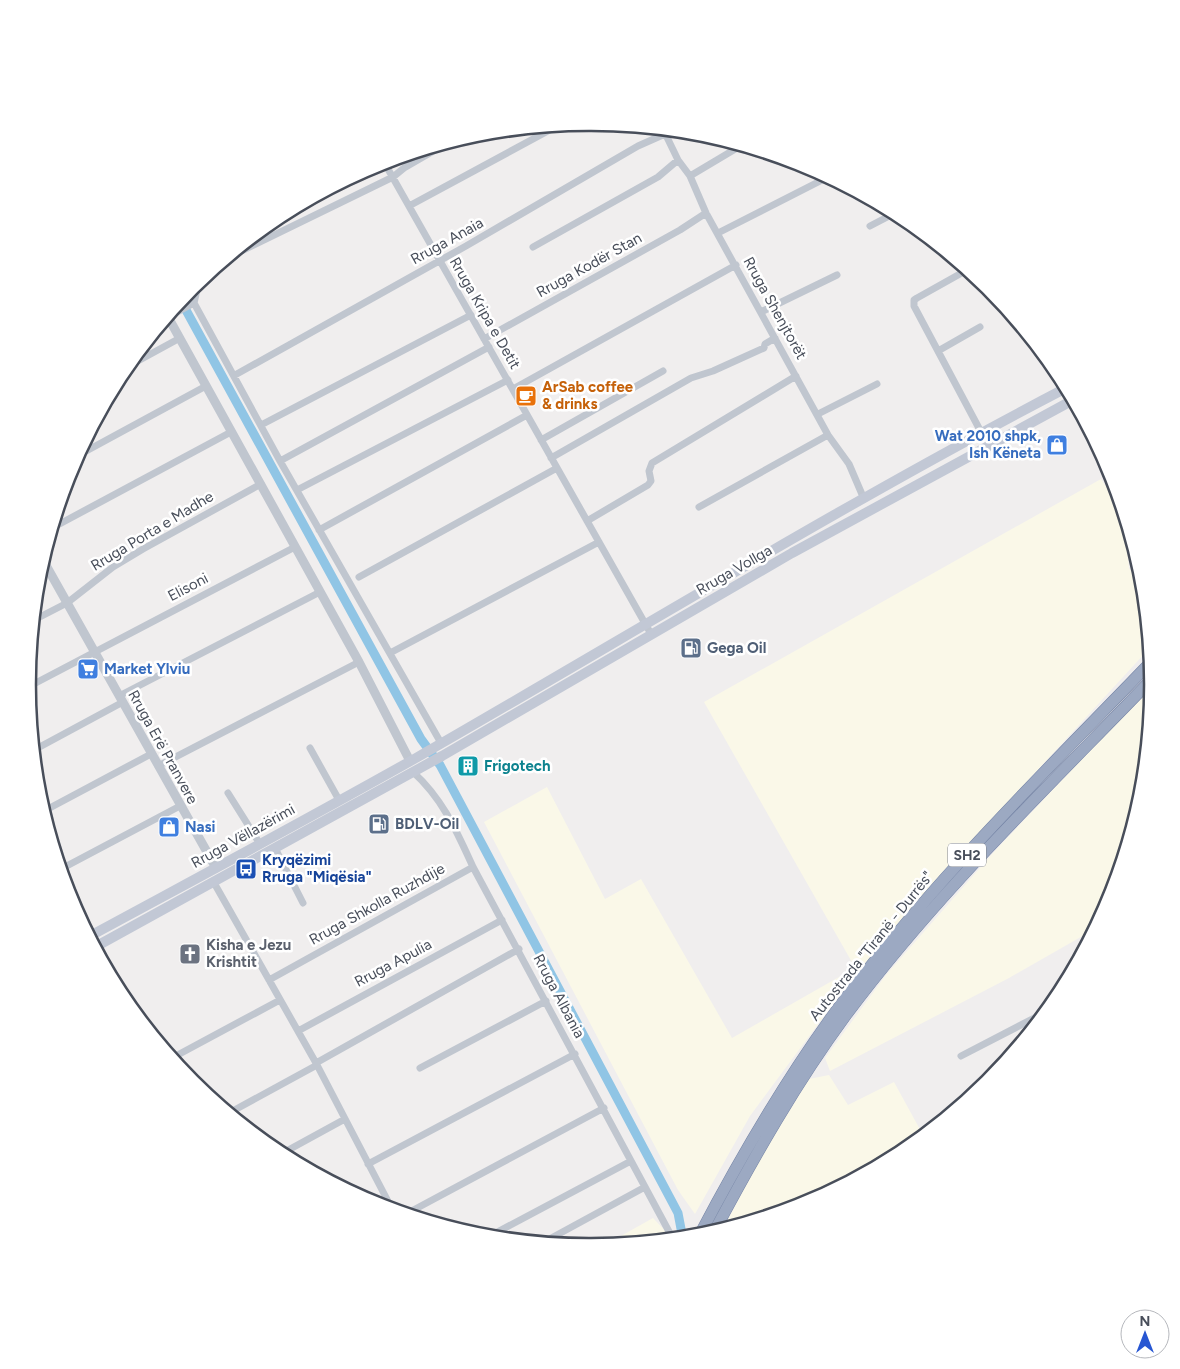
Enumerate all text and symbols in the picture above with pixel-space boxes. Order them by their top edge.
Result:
street label: Rruga Anaia [408,214,486,268]
street label: Rruga Kodër Stan [533,229,645,301]
street label: Rruga Kripa e Detit [446,254,524,372]
street label: Rruga Shenjtorët [739,254,811,363]
place label: ArSab coffee & drinks [542,378,634,413]
cafe icon: ArSab coffee & drinks [514,384,538,408]
place label: Wat 2010 shpk, Ish Këneta [935,427,1041,462]
shop icon: Wat 2010 shpk, Ish Këneta [1045,433,1069,457]
street label: Rruga Porta e Madhe [87,487,217,575]
street label: Rruga Vollga [693,541,775,599]
street label: Elisoni [165,569,211,605]
fuel station icon: Gega Oil [679,636,703,660]
place label: Gega Oil [707,639,766,657]
supermarket icon: Market Ylviu [76,657,100,681]
place label: Market Ylviu [104,660,190,678]
street label: Rruga Erë Pranvere [124,687,202,807]
building icon: Frigotech [456,754,480,778]
place label: Frigotech [484,757,550,775]
street label: Rruga Vëllazërimi [188,800,298,872]
fuel station icon: BDLV-Oil [367,812,391,836]
shop icon: Nasi [157,815,181,839]
place label: BDLV-Oil [395,815,459,833]
place label: Nasi [185,818,216,836]
road number: SH2 [948,844,986,866]
place label: Kryqëzimi Rruga "Miqësia" [262,851,372,886]
bus stop icon: Kryqëzimi Rruga "Miqësia" [234,857,258,881]
street label: Rruga Shkolla Ruzhdije [306,859,448,949]
street label: Autostrada "Tiranë - Durrës" [805,868,937,1024]
street label: Rruga Apulia [351,935,435,991]
place label: Kisha e Jezu Krishtit [206,936,291,971]
church icon: Kisha e Jezu Krishtit [178,942,202,966]
street label: Rruga Albania [529,951,589,1041]
north arrow [1120,1309,1170,1359]
text: N [1140,1313,1150,1330]

